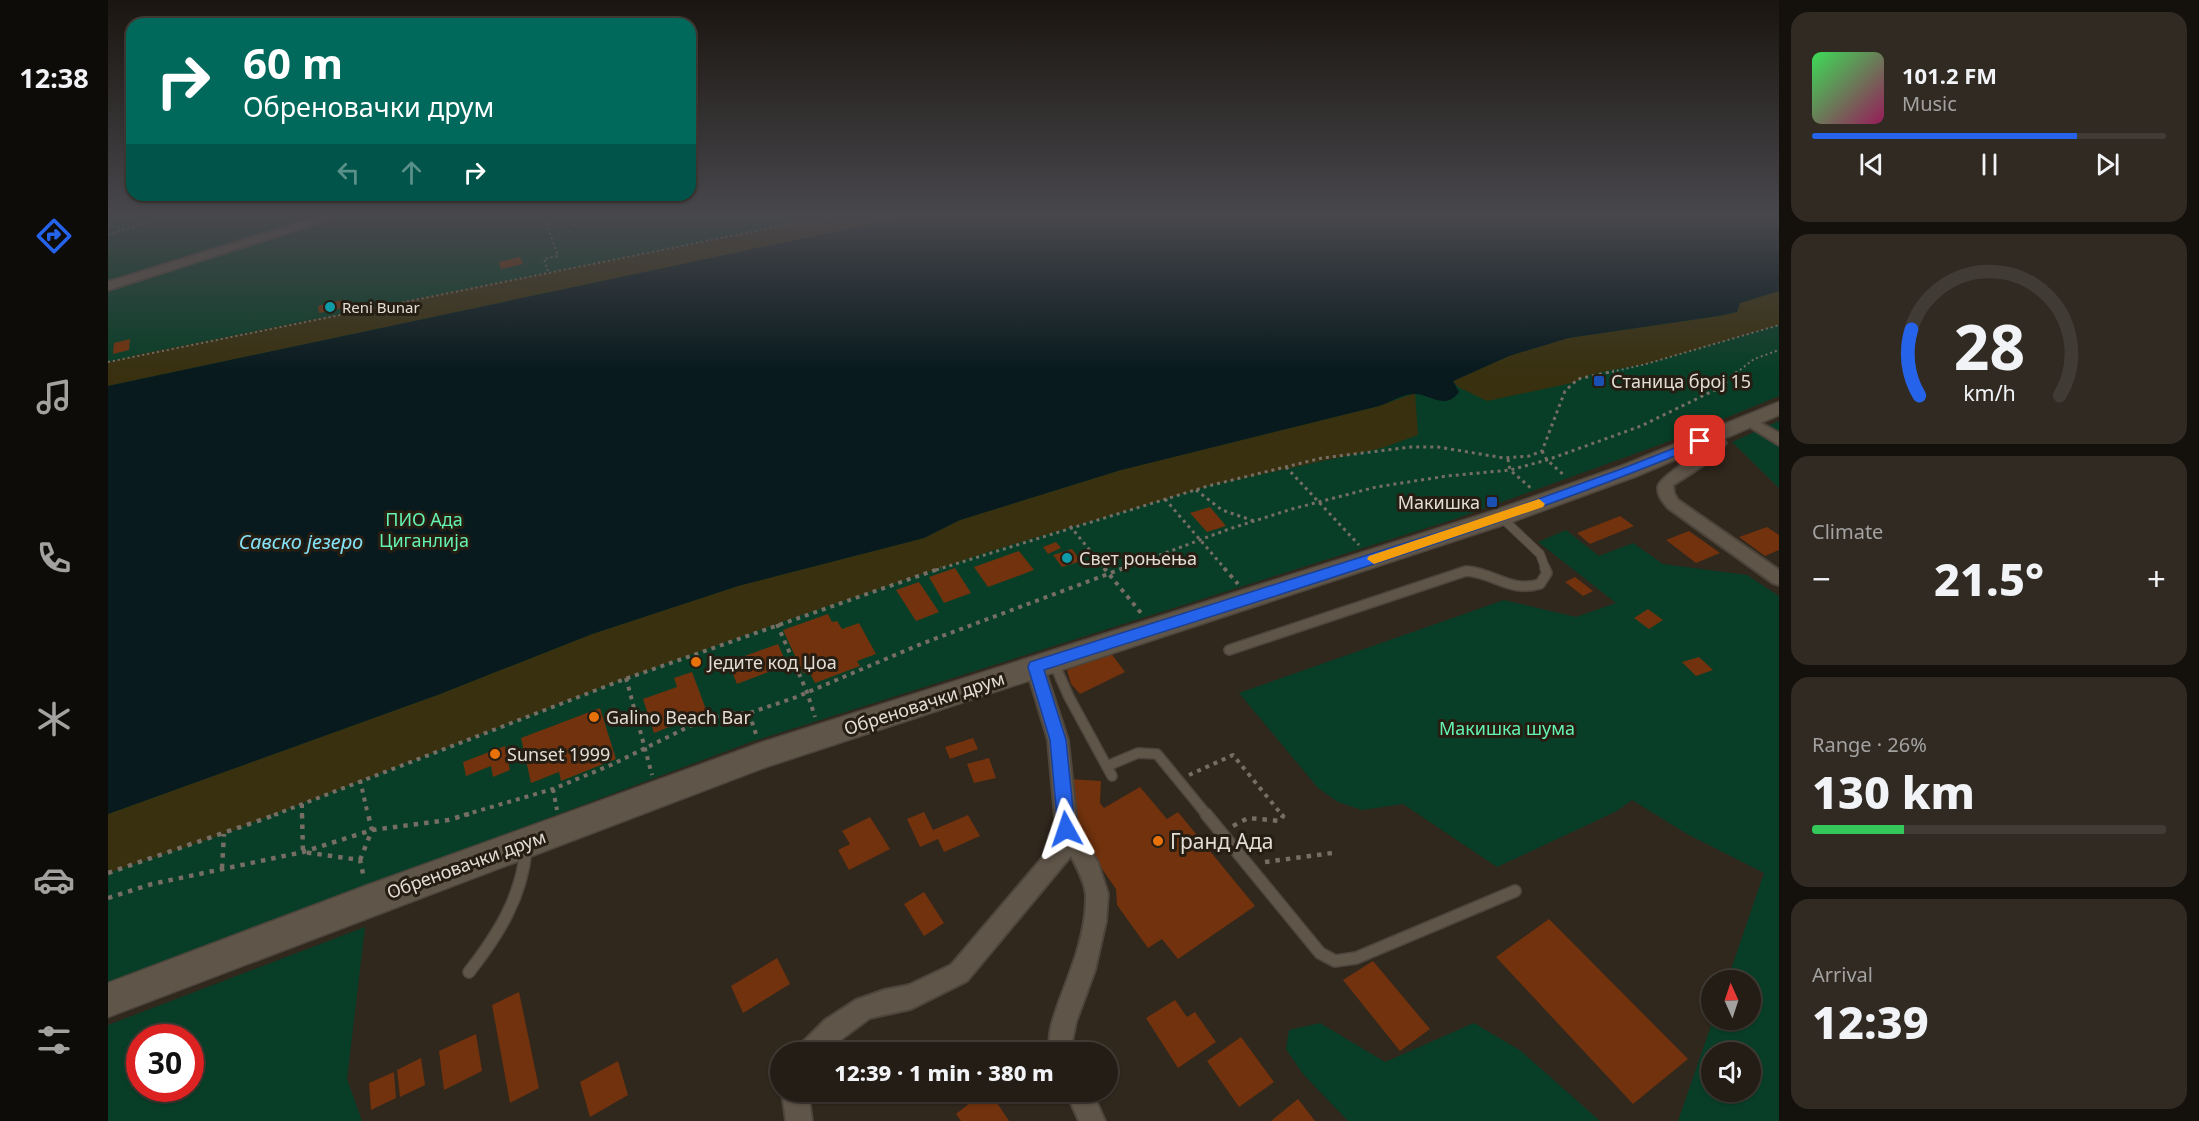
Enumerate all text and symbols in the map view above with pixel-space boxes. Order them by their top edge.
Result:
text: 60 m [243,34,343,91]
icon: right [144,42,222,120]
text: 12:38 [19,59,89,96]
text: 101.2 FM [1902,60,1997,90]
text: Обреновачки друм [243,88,494,125]
text: Music [1902,90,1957,117]
icon: previous [1855,148,1888,181]
icon: pause [1973,148,2006,181]
icon: next [2091,148,2124,181]
icon: left [332,156,365,189]
icon: ahead [395,156,428,189]
icon: right [458,156,491,189]
icon: directions [33,215,75,257]
place label: Reni Bunar [342,297,420,317]
marker: Reni Bunar [323,300,337,314]
text: 28 [1953,303,2025,388]
place label: Станица број 15 [1611,369,1751,393]
marker: Станица број 15 [1592,374,1606,388]
icon: music [33,376,75,418]
text: km/h [1963,378,2015,407]
pin [1674,415,1725,466]
icon: arrive [1683,424,1716,457]
place label: Макишка [1398,490,1480,514]
marker: Макишка [1485,495,1499,509]
park label: ПИО Ада Циганлија [379,507,469,552]
text: Climate [1812,518,1883,545]
water label: Савско језеро [239,528,363,555]
icon: phone [33,537,75,579]
place label: Свет роњења [1079,546,1197,570]
text: 21.5° [1934,548,2044,609]
marker: Свет роњења [1060,551,1074,565]
text: − [1812,556,1831,601]
text: + [2147,556,2166,601]
place label: Једите код Џоа [706,650,837,674]
marker: Једите код Џоа [689,655,703,669]
street label: Обреновачки друм [841,666,1007,740]
icon: climate [33,698,75,740]
place label: Galino Beach Bar [606,705,751,729]
marker: Galino Beach Bar [587,710,601,724]
park label: Макишка шума [1439,716,1575,740]
text: Range · 26% [1812,731,1927,758]
place label: Sunset 1999 [507,742,610,766]
marker: Sunset 1999 [488,747,502,761]
text: 130 km [1812,761,1975,822]
position arrow [1034,797,1098,861]
street label: Обреновачки друм [383,824,549,904]
place label: Гранд Ада [1170,827,1273,855]
marker: Гранд Ада [1151,834,1165,848]
icon: car [33,859,75,901]
text: Arrival [1812,961,1873,988]
north arrow [1701,970,1761,1030]
map controls [1701,970,1761,1102]
text: 12:39 [1812,991,1929,1052]
icon: filters [33,1019,75,1061]
speed limit sign: 30 [126,1024,204,1102]
button: sound [1701,1042,1761,1102]
text: 12:39 · 1 min · 380 m [834,1057,1054,1087]

